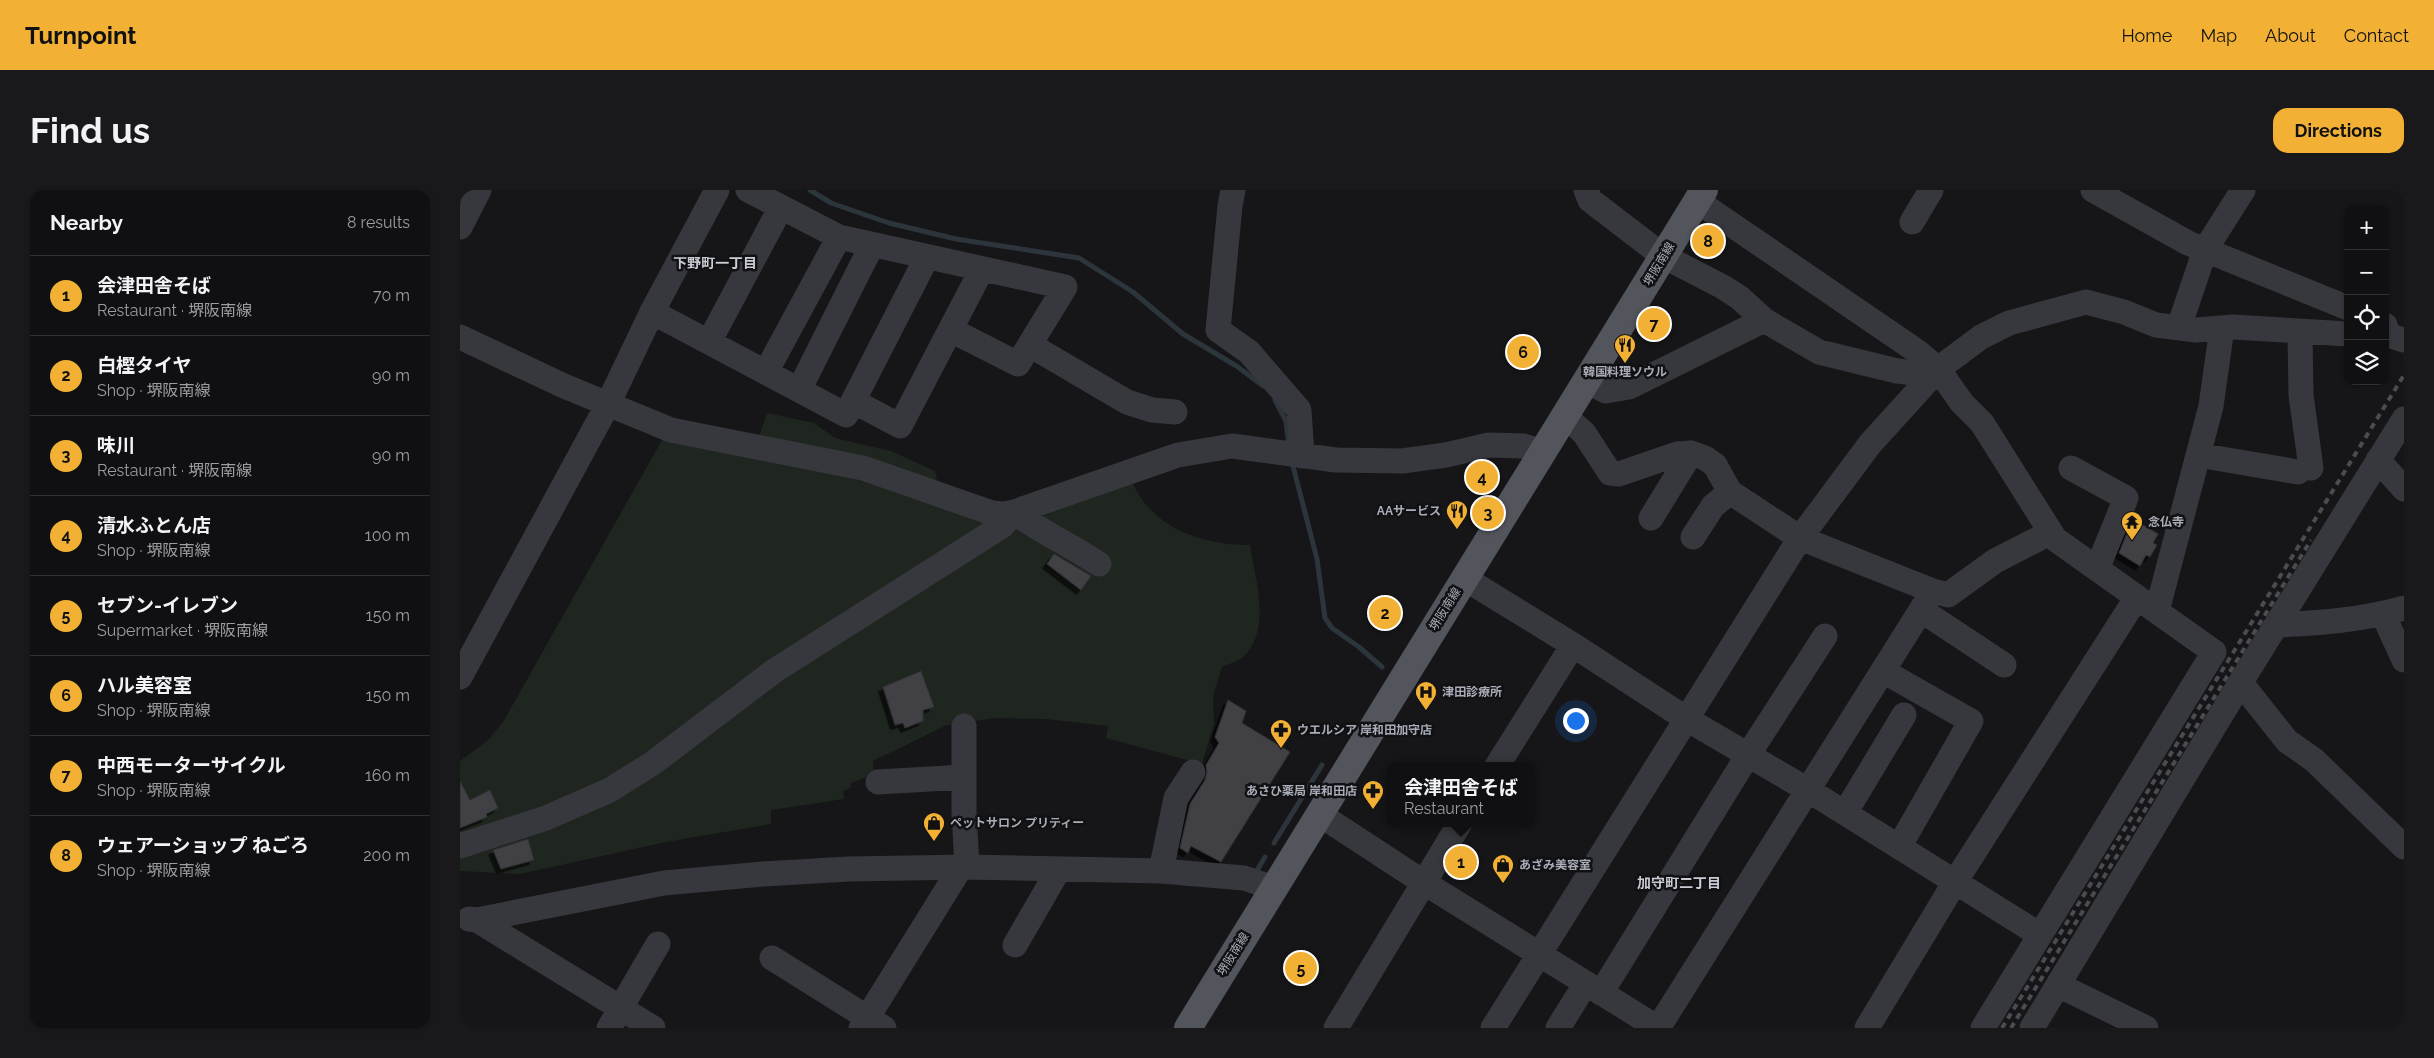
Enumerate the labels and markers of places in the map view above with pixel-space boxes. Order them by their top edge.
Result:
pin: 8 [1692,222,1724,260]
pin: 7 [1638,305,1670,343]
pin: 6 [1507,333,1539,371]
restaurant icon: 韓国料理ソウル [1613,333,1637,364]
place label: 韓国料理ソウル [1583,365,1667,379]
pin: 4 [1466,458,1498,496]
pin: 3 [1472,494,1504,532]
restaurant icon: AAサービス [1445,499,1469,530]
place label: AAサービス [1377,504,1441,518]
temple icon: 念仏寺 [2120,510,2144,541]
place label: 念仏寺 [2148,515,2184,529]
pin: 2 [1369,594,1401,632]
hospital icon: 津田診療所 [1414,680,1438,711]
place label: 津田診療所 [1442,685,1502,699]
pharmacy icon: ウエルシア 岸和田加守店 [1269,718,1293,749]
place label: ウエルシア 岸和田加守店 [1297,723,1432,737]
pharmacy icon: あさひ薬局 岸和田店 [1361,779,1385,810]
place label: あさひ薬局 岸和田店 [1246,784,1357,798]
shop icon: ペットサロン プリティー [922,811,946,842]
place label: ペットサロン プリティー [950,816,1084,830]
pin: 1 [1445,843,1477,881]
shop icon: あざみ美容室 [1491,853,1515,884]
place label: あざみ美容室 [1519,858,1591,872]
pin: 5 [1285,949,1317,987]

